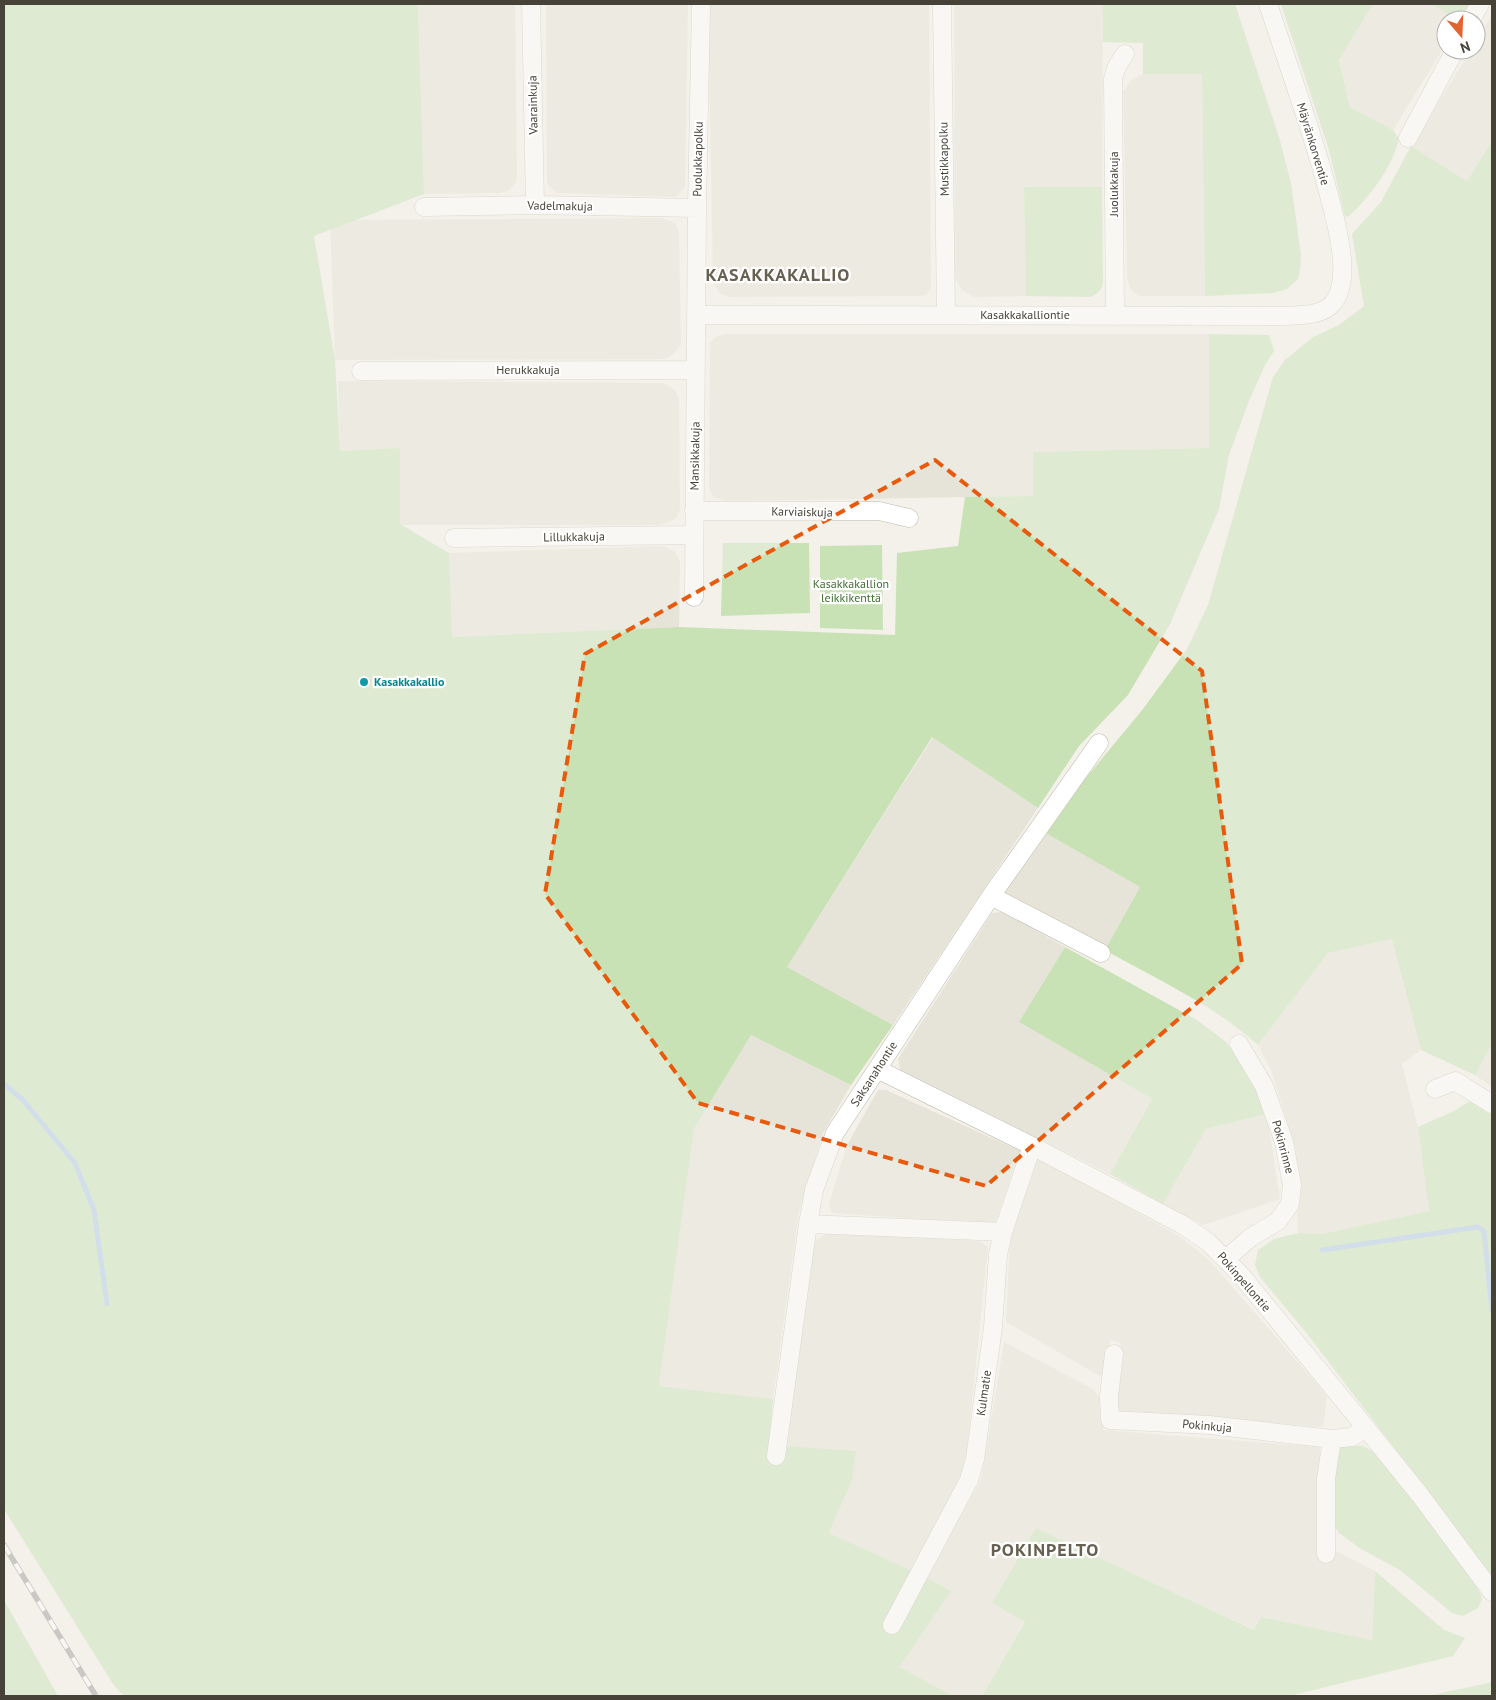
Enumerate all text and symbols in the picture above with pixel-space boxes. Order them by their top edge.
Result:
north arrow [1436,10,1486,60]
text: N [1458,37,1473,57]
street label: Vaarainkuja [524,75,541,136]
street label: Mäyränkorventie [1294,101,1333,187]
street label: Puolukkapolku [689,121,706,197]
street label: Mustikkapolku [935,122,952,196]
street label: Juolukkakuja [1106,151,1121,218]
street label: Vadelmakuja [526,197,593,214]
district label: KASAKKAKALLIO [706,263,850,286]
street label: Kasakkakalliontie [980,307,1070,322]
street label: Herukkakuja [496,362,560,377]
street label: Mansikkakuja [686,421,703,491]
street label: Karviaiskuja [771,503,833,520]
street label: Lillukkakuja [543,528,605,545]
park label: Kasakkakallion leikkikenttä [813,576,889,605]
place label: Kasakkakallio [374,674,445,689]
marker: Kasakkakallio [358,676,370,688]
street label: Saksanahontie [847,1038,900,1109]
street label: Pokinrinne [1269,1118,1298,1175]
street label: Pokinpellontie [1214,1249,1274,1315]
street label: Kulmatie [973,1369,994,1417]
street label: Pokinkuja [1182,1416,1232,1435]
district label: POKINPELTO [991,1538,1099,1561]

